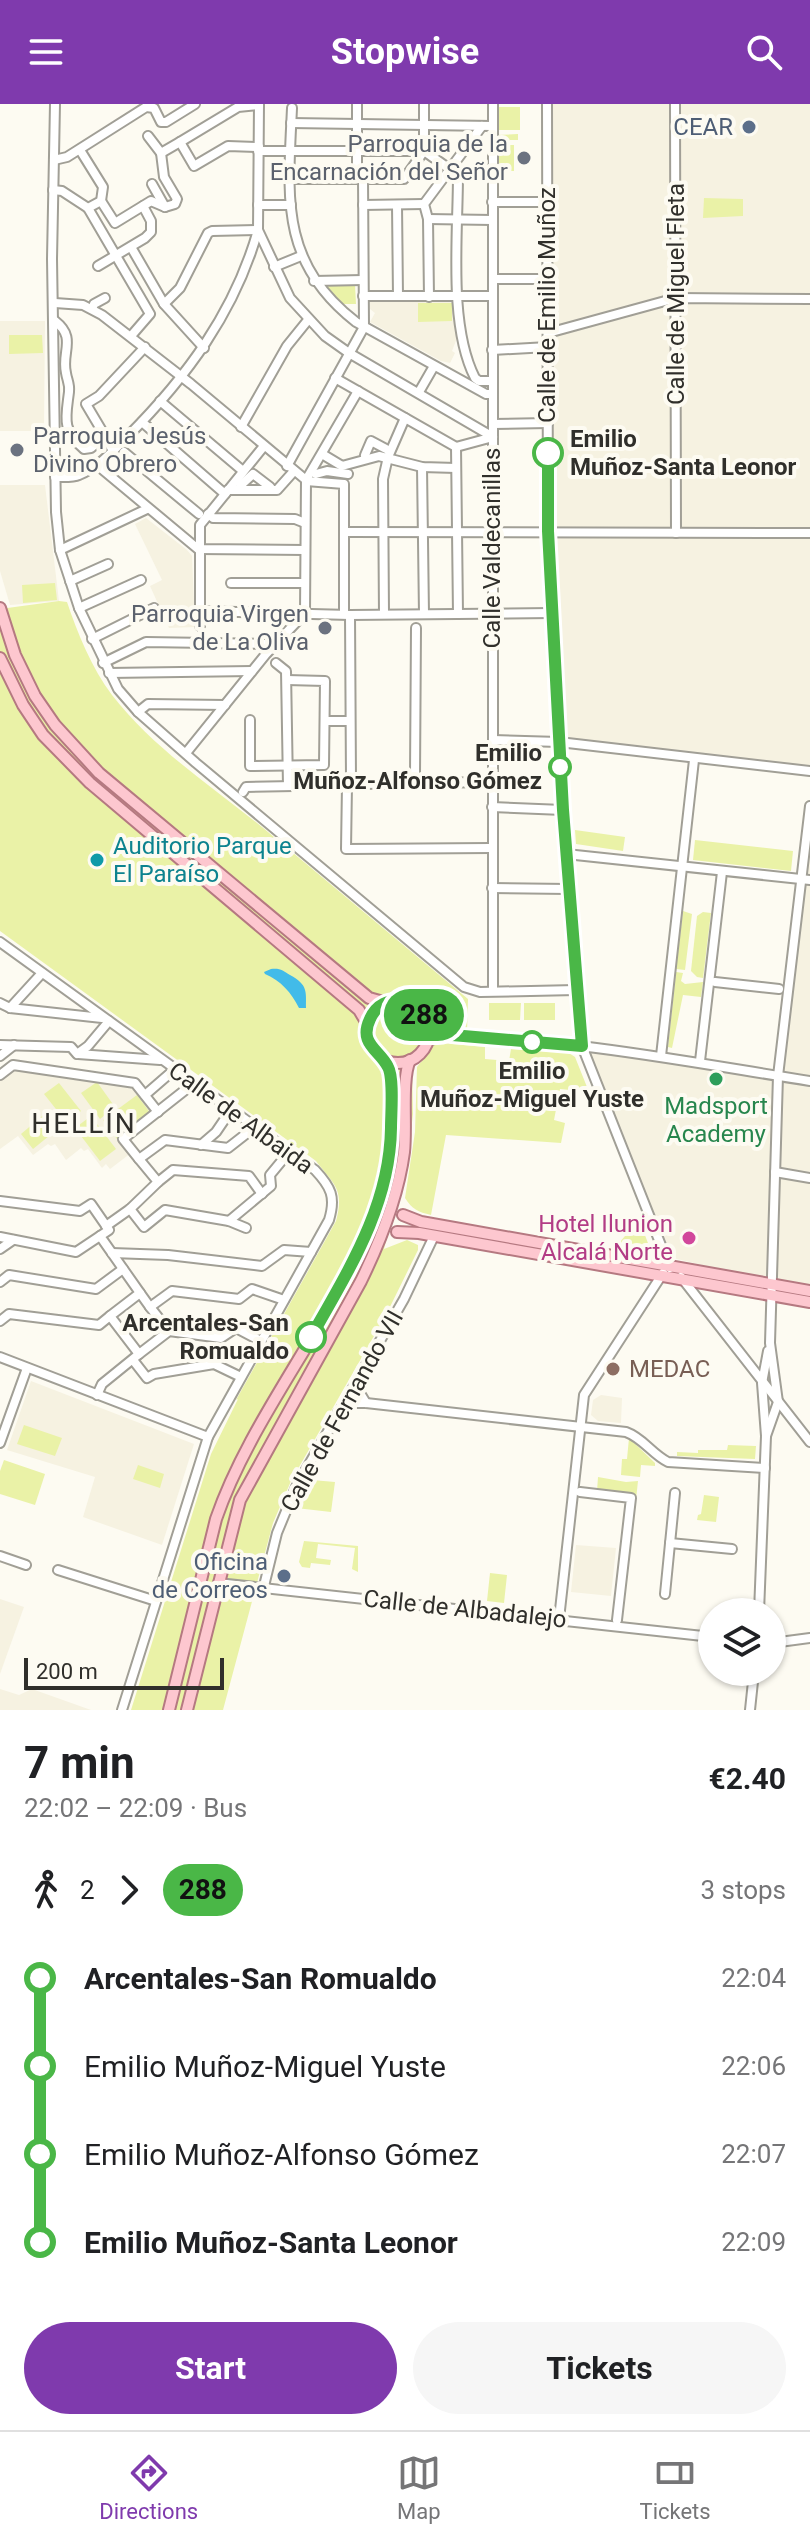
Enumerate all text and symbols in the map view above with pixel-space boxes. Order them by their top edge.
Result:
icon: menu [24,30,68,74]
icon: search [742,30,786,74]
text: Stopwise [331,31,479,73]
place label: CEAR [673,113,733,141]
marker: CEAR [740,118,758,136]
place label: Parroquia de la Encarnación del Señor [270,130,508,186]
marker: Parroquia de la Encarnación del Señor [515,149,533,167]
street label: Calle de Miguel Fleta [662,183,690,405]
street label: Calle de Emilio Muñoz [533,187,561,423]
place label: Parroquia Jesús Divino Obrero [33,422,206,478]
place label: Emilio Muñoz-Santa Leonor [570,425,796,481]
marker: Emilio Muñoz-Santa Leonor [533,438,563,468]
marker: Parroquia Jesús Divino Obrero [8,441,26,459]
street label: Calle Valdecanillas [478,448,506,648]
place label: Parroquia Virgen de La Oliva [131,600,309,656]
marker: Parroquia Virgen de La Oliva [316,619,334,637]
place label: Emilio Muñoz-Alfonso Gómez [293,739,542,795]
marker: Emilio Muñoz-Alfonso Gómez [549,756,571,778]
place label: Auditorio Parque El Paraíso [113,832,292,888]
marker: Auditorio Parque El Paraíso [88,851,106,869]
line badge: 288 [378,989,470,1041]
text: 288 [400,998,448,1031]
marker: Emilio Muñoz-Miguel Yuste [521,1031,543,1053]
street label: Calle de Albaida [163,1056,319,1180]
place label: Emilio Muñoz-Miguel Yuste [420,1057,644,1113]
marker: Madsport Academy [707,1070,725,1088]
place label: Madsport Academy [664,1092,768,1148]
district label: HELLÍN [31,1107,137,1140]
place label: Hotel Ilunion Alcalá Norte [538,1210,673,1266]
marker: Hotel Ilunion Alcalá Norte [680,1229,698,1247]
street label: Calle de Fernando VII [275,1305,409,1517]
place label: Arcentales-San Romualdo [122,1309,289,1365]
marker: Arcentales-San Romualdo [296,1322,326,1352]
place label: MEDAC [629,1355,710,1383]
marker: MEDAC [604,1360,622,1378]
place label: Oficina de Correos [152,1548,268,1604]
marker: Oficina de Correos [275,1567,293,1585]
street label: Calle de Albadalejo [362,1584,568,1634]
map controls [698,1598,786,1686]
button: layers [698,1598,786,1686]
scale bar [24,1654,224,1690]
text: 200 m [36,1659,98,1684]
text: 7 min [24,1737,135,1789]
text: €2.40 [708,1761,786,1796]
text: 22:02 – 22:09 · Bus [24,1793,247,1823]
icon: walk [24,1868,68,1912]
icon: forward [107,1868,151,1912]
text: 288 [179,1873,227,1906]
text: 2 [80,1875,95,1905]
text: 3 stops [700,1875,786,1905]
text: Arcentales-San Romualdo [84,1961,437,1996]
text: 22:04 [721,1963,786,1993]
text: Emilio Muñoz-Miguel Yuste [84,2049,446,2084]
text: 22:06 [721,2051,786,2081]
text: Emilio Muñoz-Alfonso Gómez [84,2137,479,2172]
text: 22:07 [721,2139,786,2169]
text: Emilio Muñoz-Santa Leonor [84,2225,458,2260]
text: 22:09 [721,2227,786,2257]
button: Start [24,2322,397,2414]
button: Tickets [413,2322,786,2414]
tab: Directions [99,2451,198,2524]
tab: Map [397,2451,441,2524]
tab: Tickets [640,2451,711,2524]

